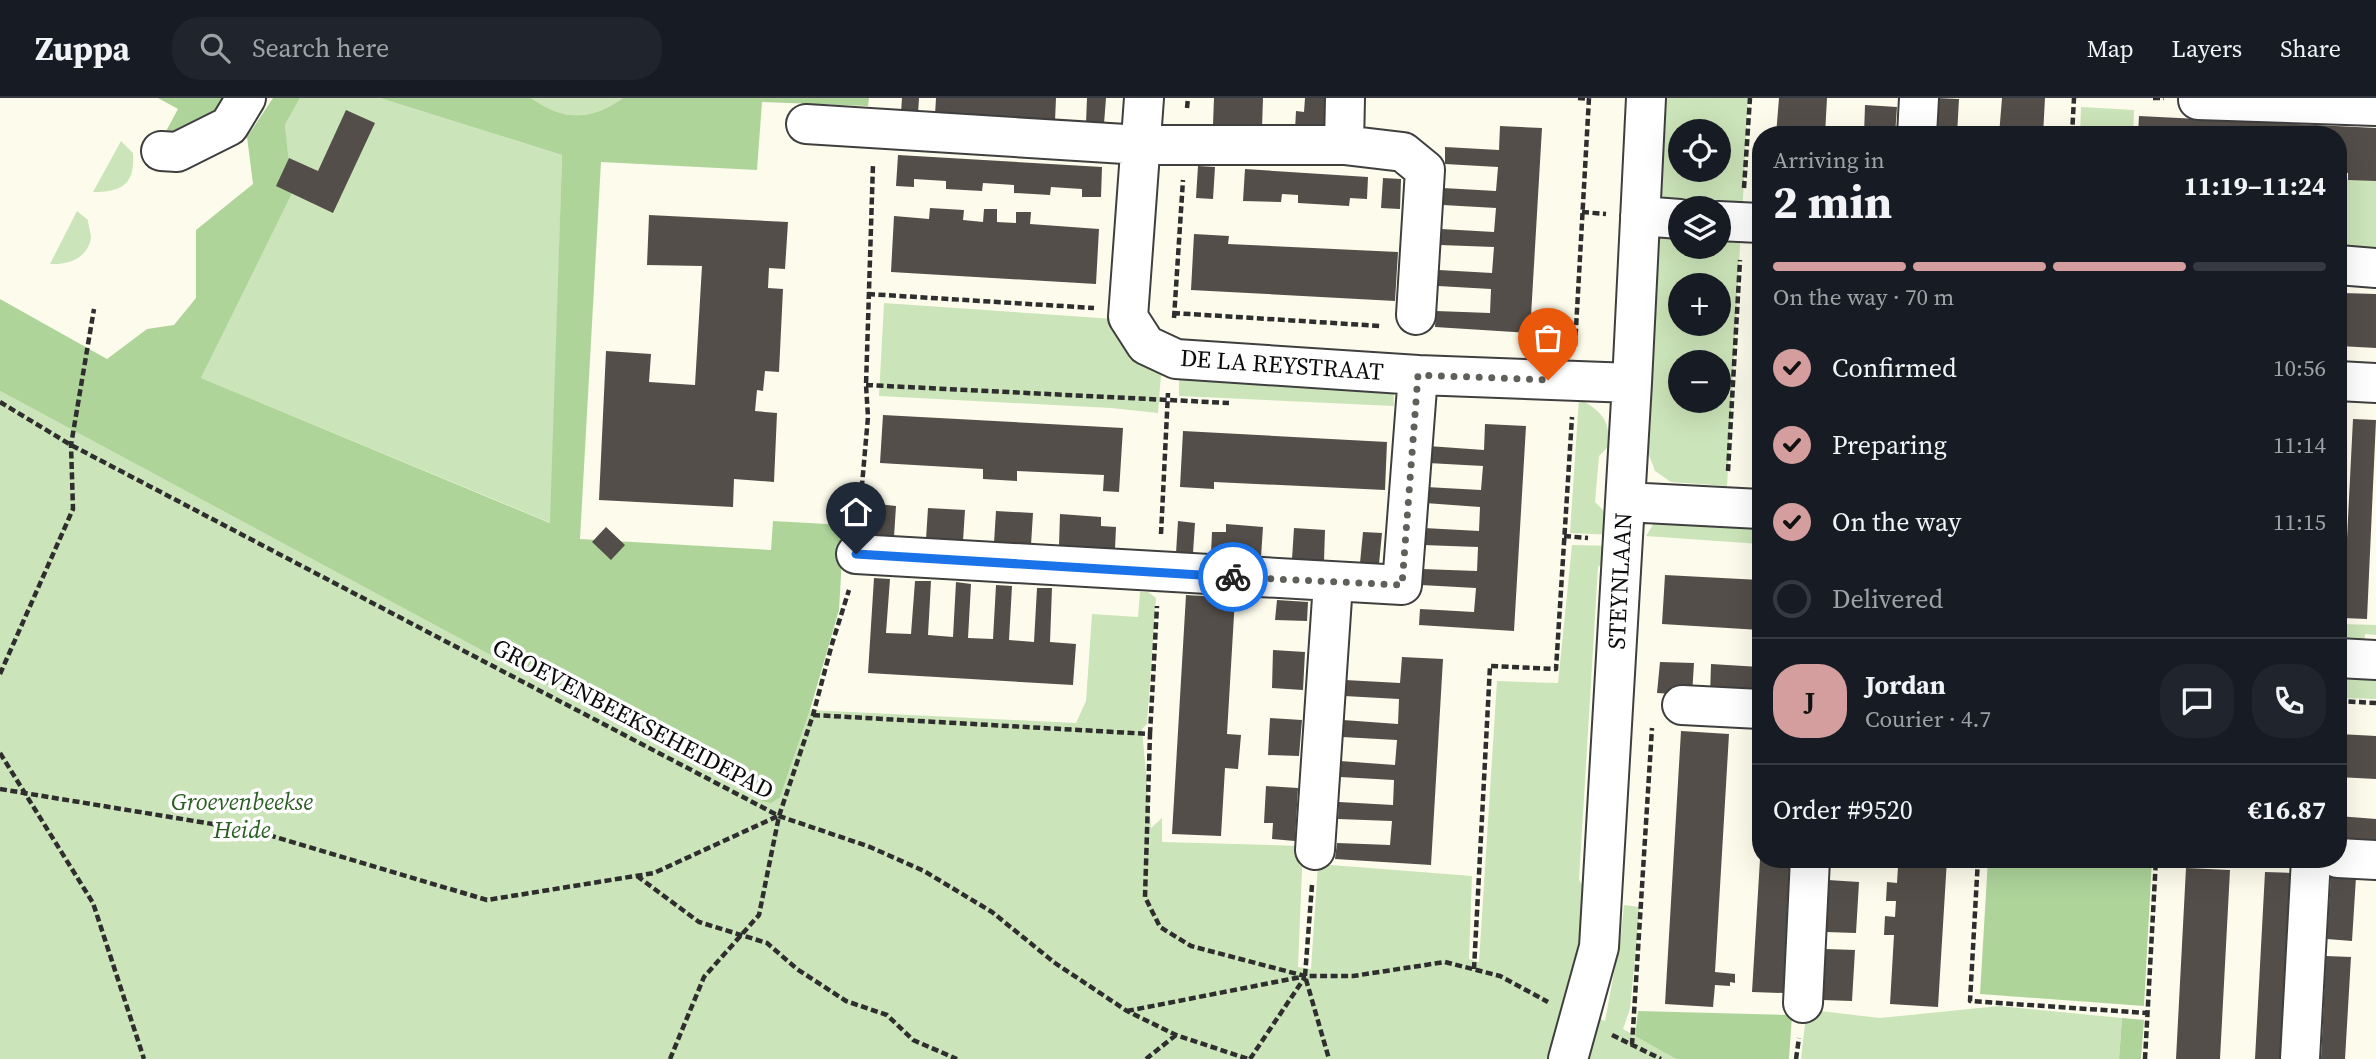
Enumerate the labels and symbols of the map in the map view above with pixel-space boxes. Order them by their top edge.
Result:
pin [1518,308,1578,380]
street label: DE LA REYSTRAAT [1179,341,1385,388]
pin [826,482,886,554]
street label: STEYNLAAN [1599,512,1640,650]
courier [1198,542,1268,612]
street label: GROEVENBEEKSEHEIDEPAD [487,630,780,807]
park label: Groevenbeekse Heide [171,785,313,846]

